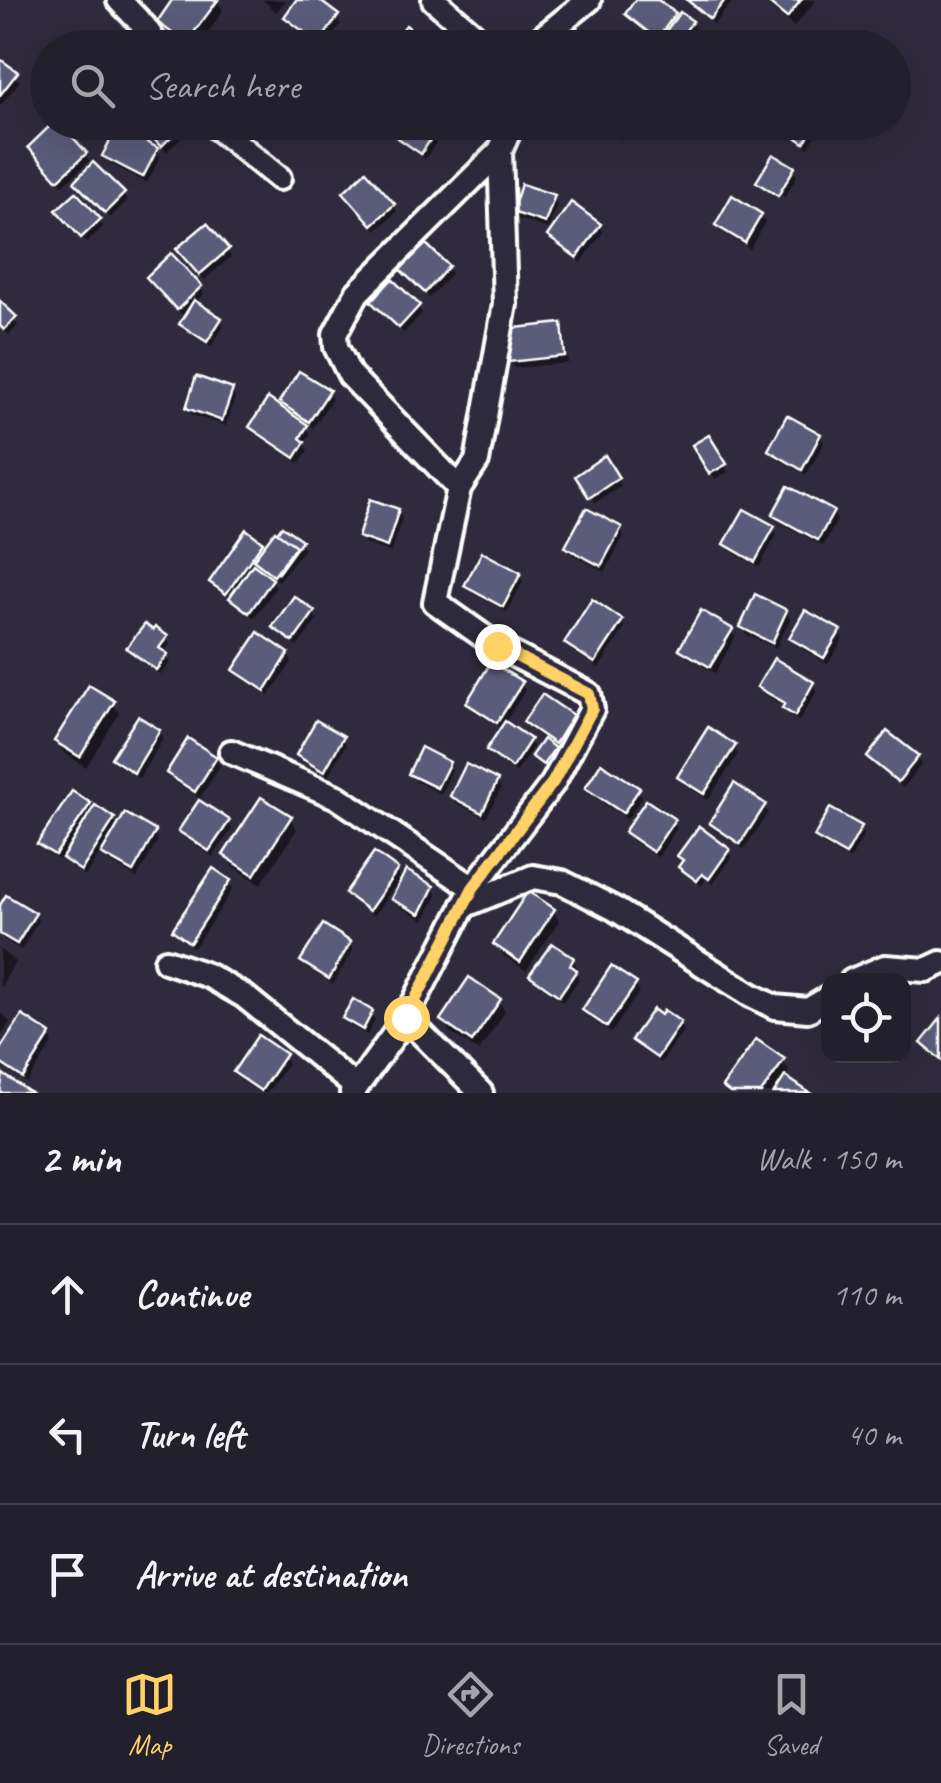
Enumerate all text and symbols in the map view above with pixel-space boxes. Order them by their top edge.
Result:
search box [30,30,911,140]
icon: search [65,58,120,113]
text: Search here [145,62,300,109]
route end [475,624,521,670]
map controls [821,973,911,1063]
button: locate [821,973,911,1063]
route start [384,996,430,1042]
text: 2 min [40,1132,120,1185]
text: Walk · 150 m [757,1138,901,1179]
icon: ahead [40,1267,95,1322]
text: Continue [135,1271,249,1318]
text: 110 m [832,1274,901,1315]
icon: left [40,1407,95,1462]
text: Turn left [135,1411,245,1458]
text: 40 m [847,1414,901,1455]
icon: arrive [40,1547,95,1602]
text: Arrive at destination [135,1551,407,1598]
tab: Map [122,1667,177,1762]
tab: Directions [422,1667,519,1762]
tab: Saved [764,1667,819,1762]

